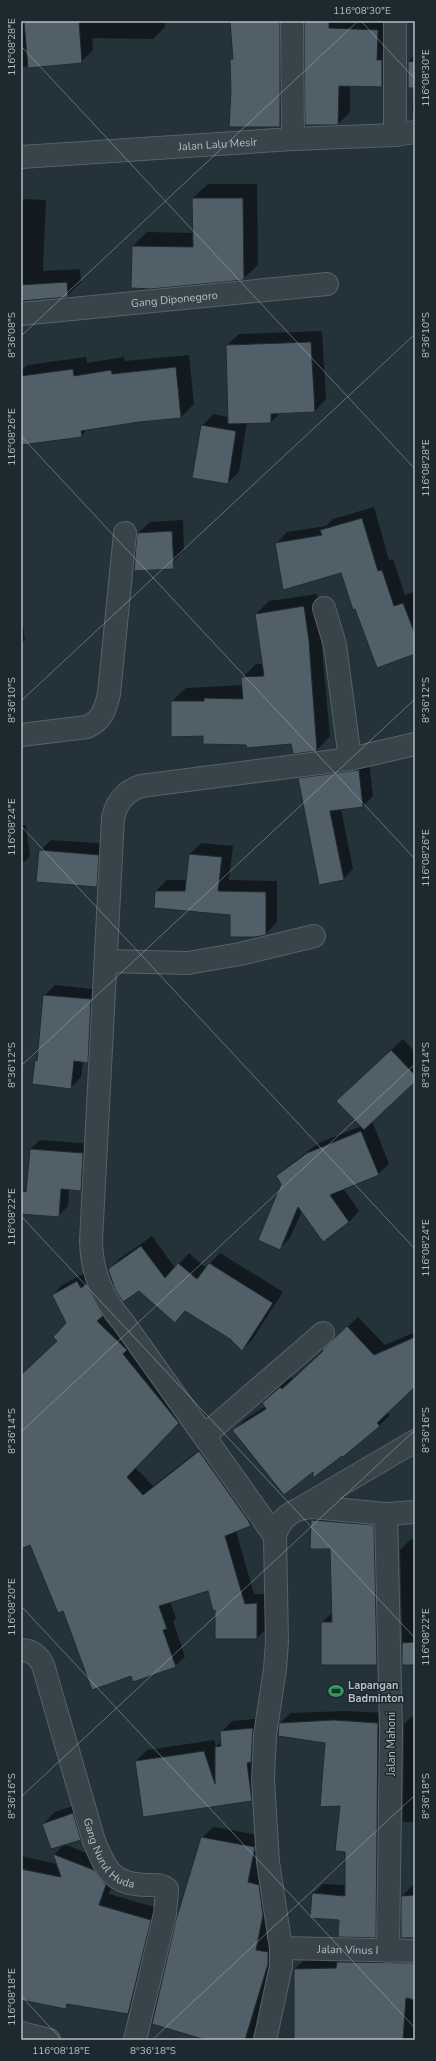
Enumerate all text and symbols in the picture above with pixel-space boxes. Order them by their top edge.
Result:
text: 116°08'30"E [333,4,391,18]
text: 116°08'28"E [5,18,19,76]
text: 116°08'30"E [419,49,433,107]
street label: Jalan Lalu Mesir [177,134,257,155]
street label: Gang Diponegoro [130,288,219,311]
text: 8°36'08"S [5,312,19,358]
text: 8°36'10"S [419,312,433,358]
text: 116°08'26"E [5,408,19,466]
text: 116°08'28"E [419,439,433,497]
text: 8°36'10"S [5,677,19,723]
text: 8°36'12"S [419,677,433,723]
text: 116°08'24"E [5,798,19,856]
text: 116°08'26"E [419,829,433,887]
text: 8°36'12"S [5,1042,19,1088]
text: 8°36'14"S [419,1042,433,1088]
text: 116°08'22"E [5,1188,19,1246]
text: 116°08'24"E [419,1219,433,1277]
text: 8°36'16"S [419,1407,433,1453]
text: 8°36'14"S [5,1408,19,1454]
text: 116°08'20"E [5,1578,19,1636]
text: 116°08'22"E [419,1608,433,1666]
place label: Lapangan Badminton [348,1678,404,1706]
sports icon: Lapangan Badminton [327,1682,345,1700]
street label: Jalan Mahoni [384,1712,399,1777]
text: 8°36'16"S [5,1773,19,1819]
text: 8°36'18"S [419,1773,433,1819]
street label: Gang Nurul Huda [80,1816,136,1892]
street label: Jalan Vinus I [316,1942,379,1958]
text: 116°08'18"E [5,1968,19,2026]
text: 116°08'18"E [32,2044,90,2058]
text: 8°36'18"S [130,2044,176,2058]

